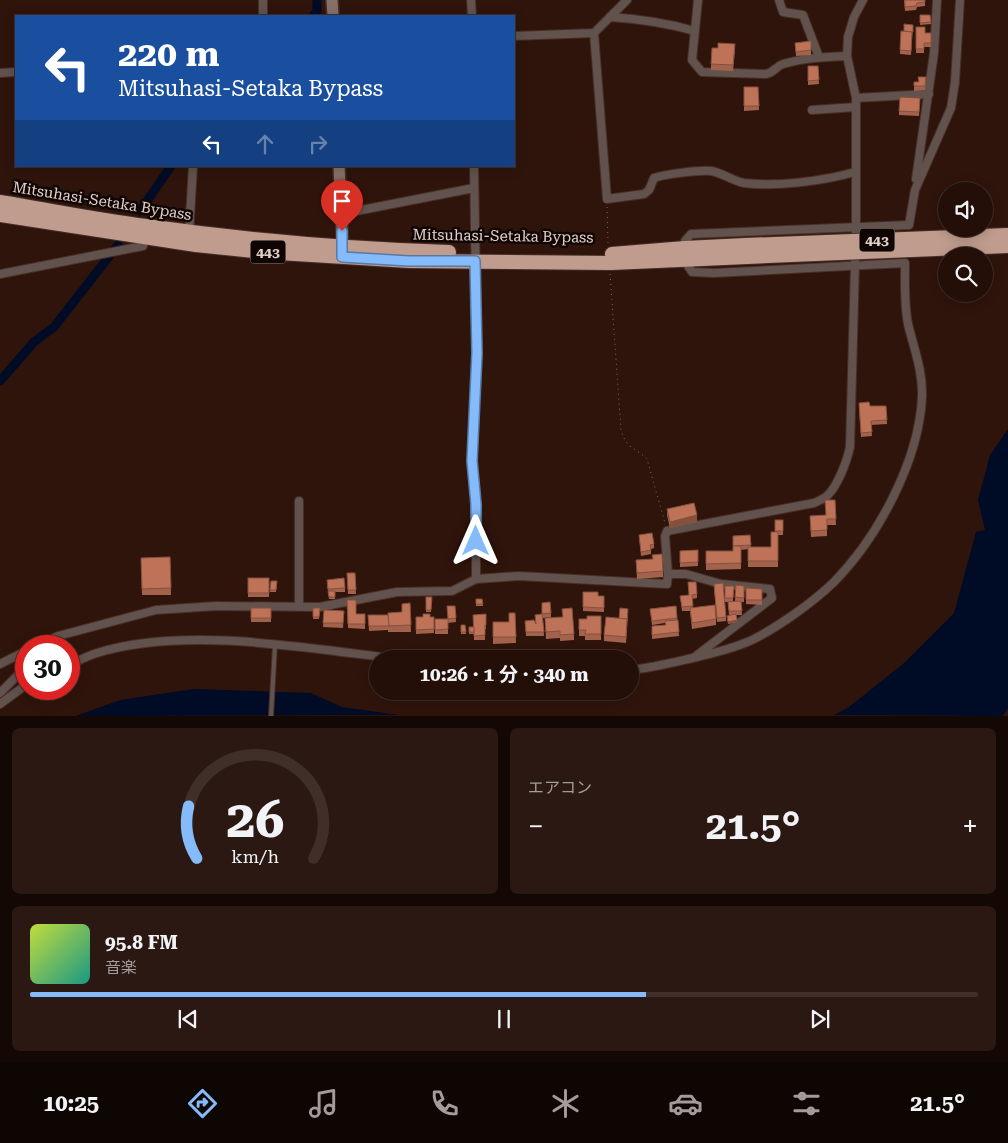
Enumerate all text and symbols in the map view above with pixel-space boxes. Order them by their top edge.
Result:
text: 220 m [118,34,219,75]
icon: left [35,35,100,100]
text: Mitsuhasi-Setaka Bypass [118,76,383,101]
icon: left [198,130,226,158]
icon: ahead [251,130,279,158]
icon: right [304,130,332,158]
street label: Mitsuhasi-Setaka Bypass [11,178,193,224]
pin [321,180,363,231]
map controls [938,182,993,302]
button: sound [938,182,993,237]
icon: arrive [328,187,356,215]
street label: Mitsuhasi-Setaka Bypass [412,225,594,247]
road number: 443 [860,228,894,252]
road number: 443 [250,240,286,264]
button: search [938,247,993,302]
position arrow [449,514,501,566]
speed limit sign: 30 [15,635,80,700]
text: 10:26 · 1 分 · 340 m [419,663,589,686]
text: エアコン [528,778,592,797]
text: 26 [226,789,284,850]
text: 21.5° [706,804,800,848]
text: − [528,810,544,843]
text: + [962,810,978,843]
text: km/h [231,846,279,867]
text: 95.8 FM [105,931,178,954]
text: 音楽 [105,958,137,977]
icon: previous [174,1005,202,1033]
icon: pause [490,1005,518,1033]
icon: next [806,1005,834,1033]
icon: directions [185,1086,220,1121]
icon: music [306,1086,341,1121]
icon: phone [427,1086,462,1121]
icon: climate [548,1086,583,1121]
icon: car [668,1086,703,1121]
icon: filters [789,1086,824,1121]
text: 10:25 [43,1091,99,1116]
text: 21.5° [910,1091,965,1116]

